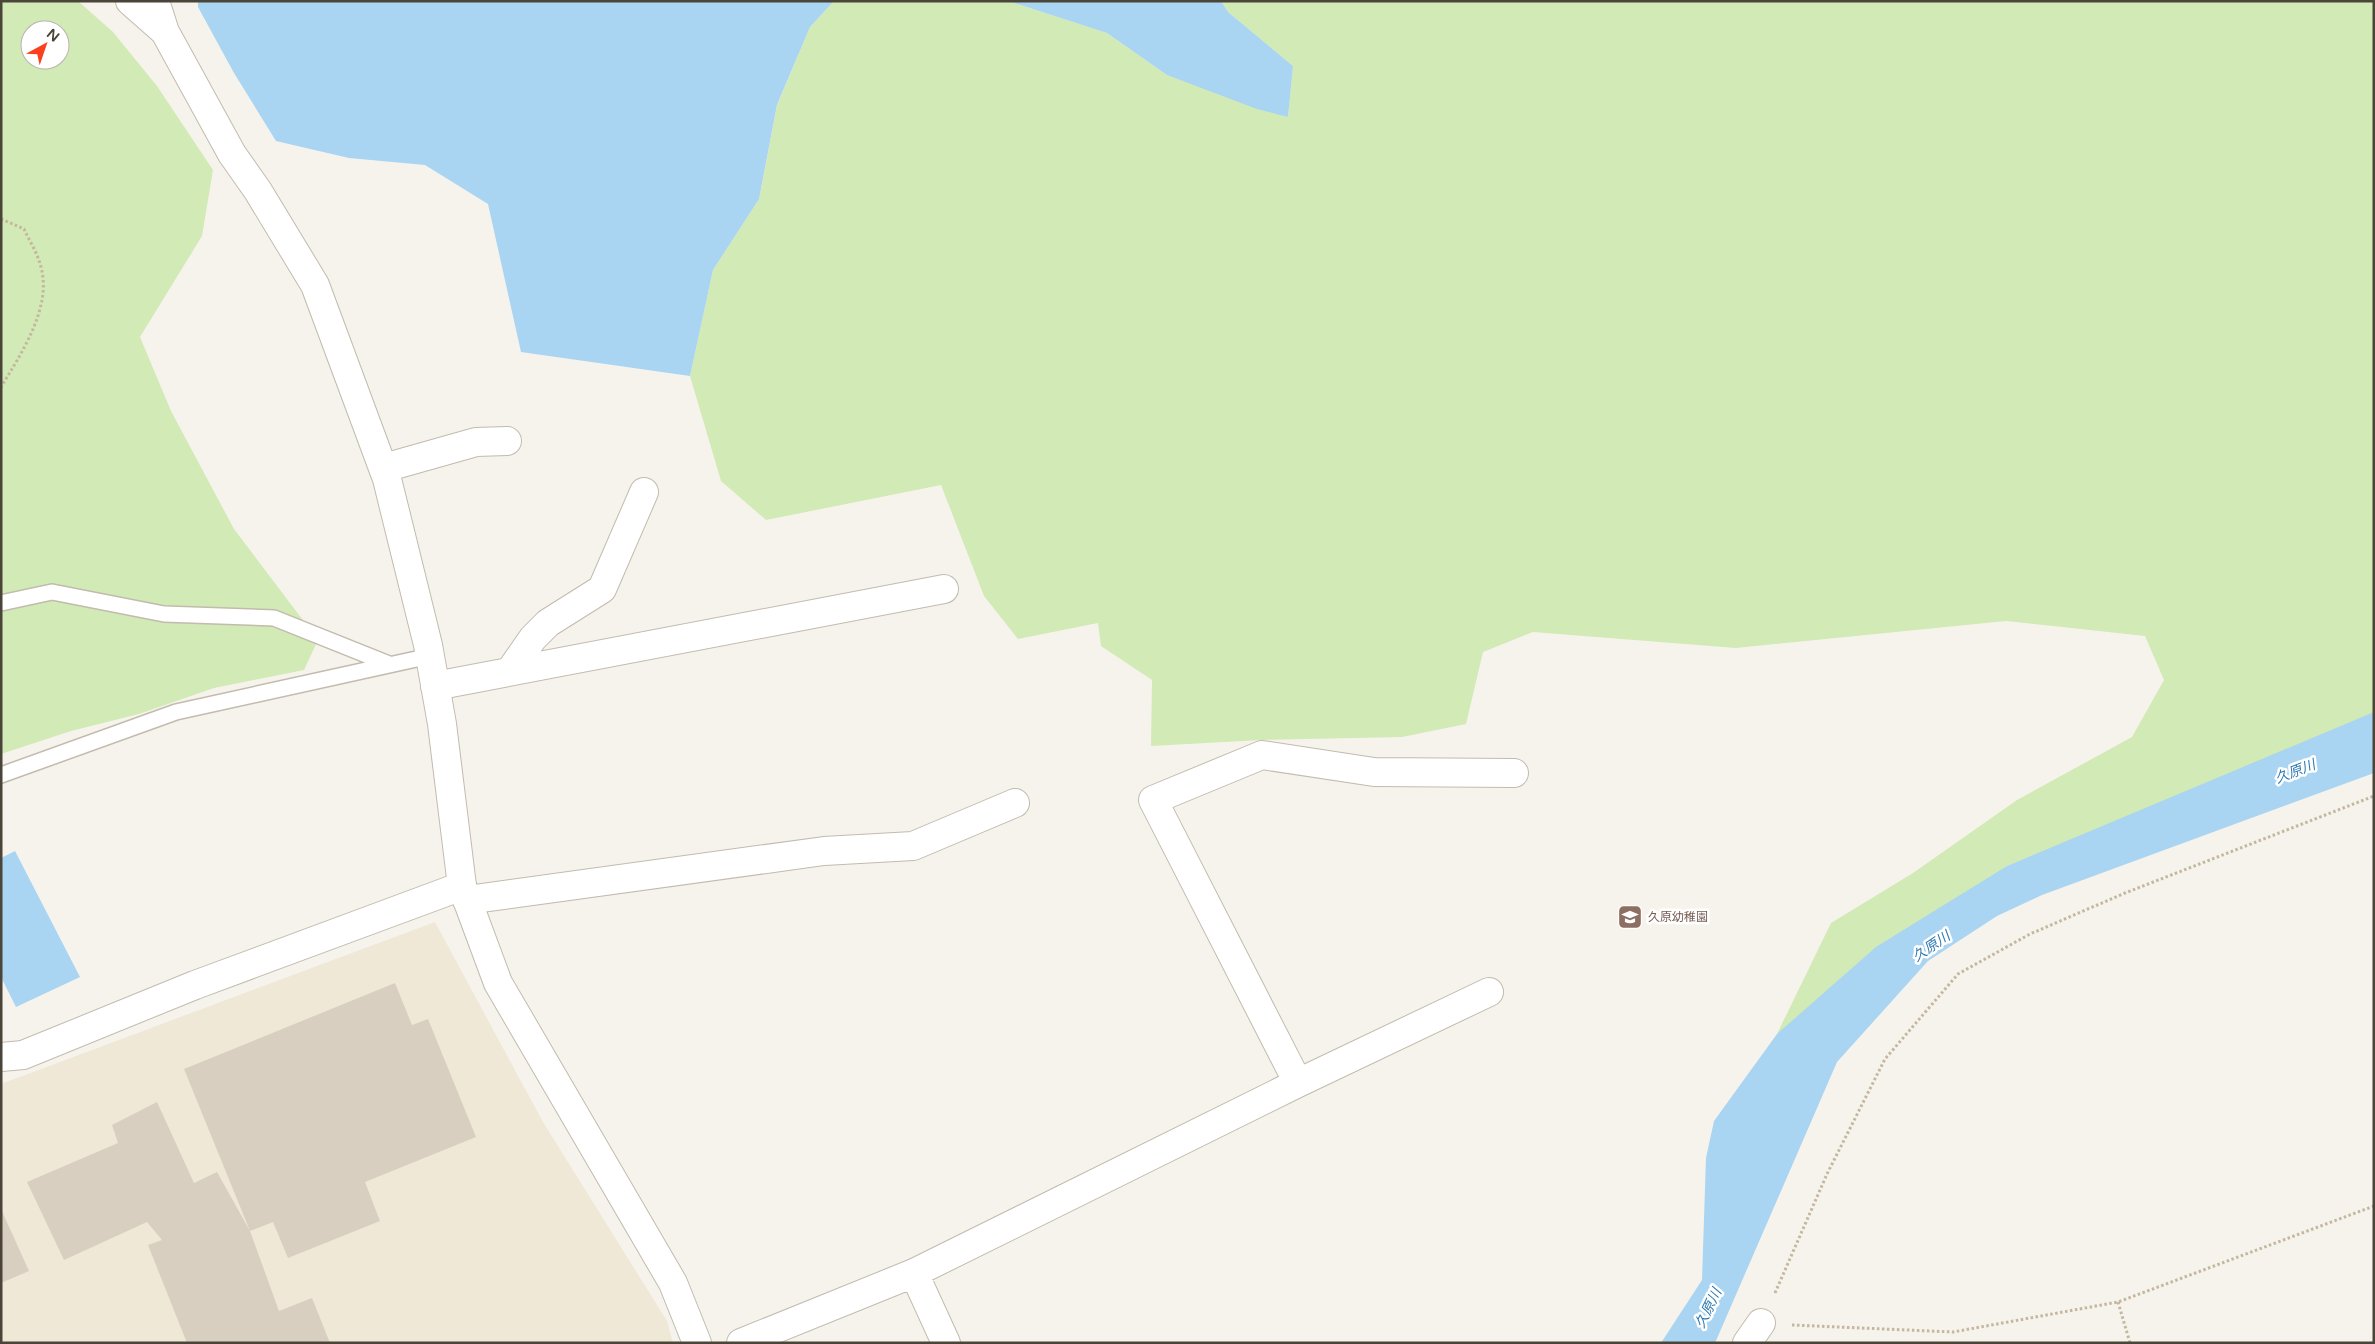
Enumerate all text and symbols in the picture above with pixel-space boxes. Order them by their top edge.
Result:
north arrow [20,20,70,70]
text: N [43,25,63,46]
water label: 久原川 [2273,755,2320,787]
school or university icon: 久原幼稚園 [1617,904,1643,930]
place label: 久原幼稚園 [1648,910,1708,924]
water label: 久原川 [1909,927,1955,965]
water label: 久原川 [1692,1284,1726,1331]

